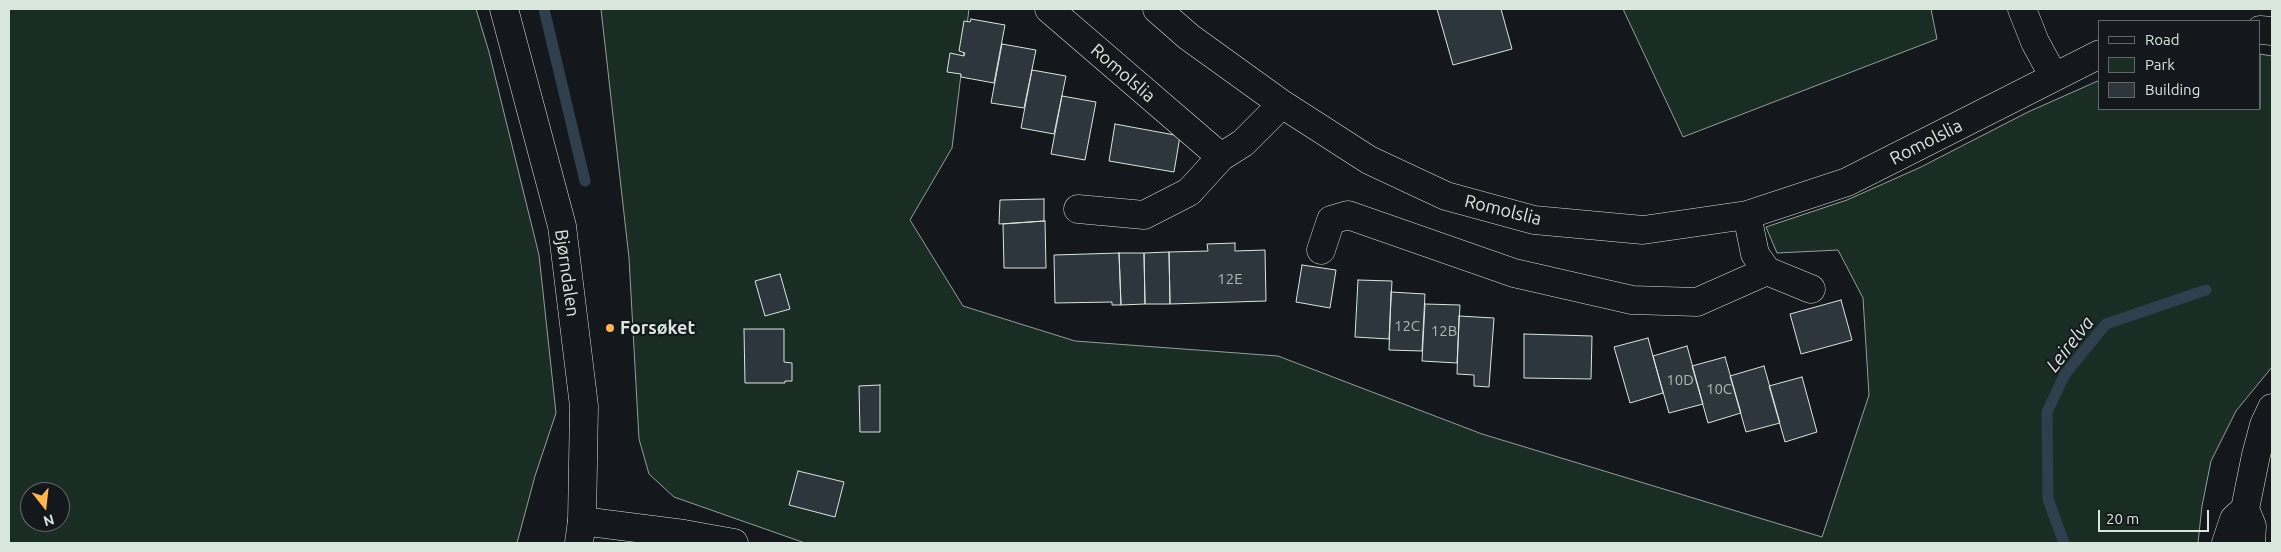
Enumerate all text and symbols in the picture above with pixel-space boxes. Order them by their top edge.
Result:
legend [2098,20,2261,110]
text: Road [2145,31,2180,48]
street label: Romolslia [1086,39,1160,107]
text: Park [2145,56,2175,73]
text: Building [2145,81,2200,98]
street label: Romolslia [1886,115,1966,169]
street label: Romolslia [1462,190,1544,230]
street label: Bjørndalen [550,228,584,318]
house number: 12E [1217,270,1243,288]
water label: Leirelva [2041,312,2099,376]
place label: Forsøket [620,317,695,339]
house number: 12C [1394,317,1420,335]
marker: Forsøket [604,322,616,334]
house number: 12B [1431,322,1457,340]
house number: 10D [1666,371,1694,389]
house number: 10C [1706,380,1732,398]
north arrow [20,482,70,532]
scale bar [2101,500,2212,532]
text: 20 m [2106,510,2139,527]
text: N [42,511,56,530]

